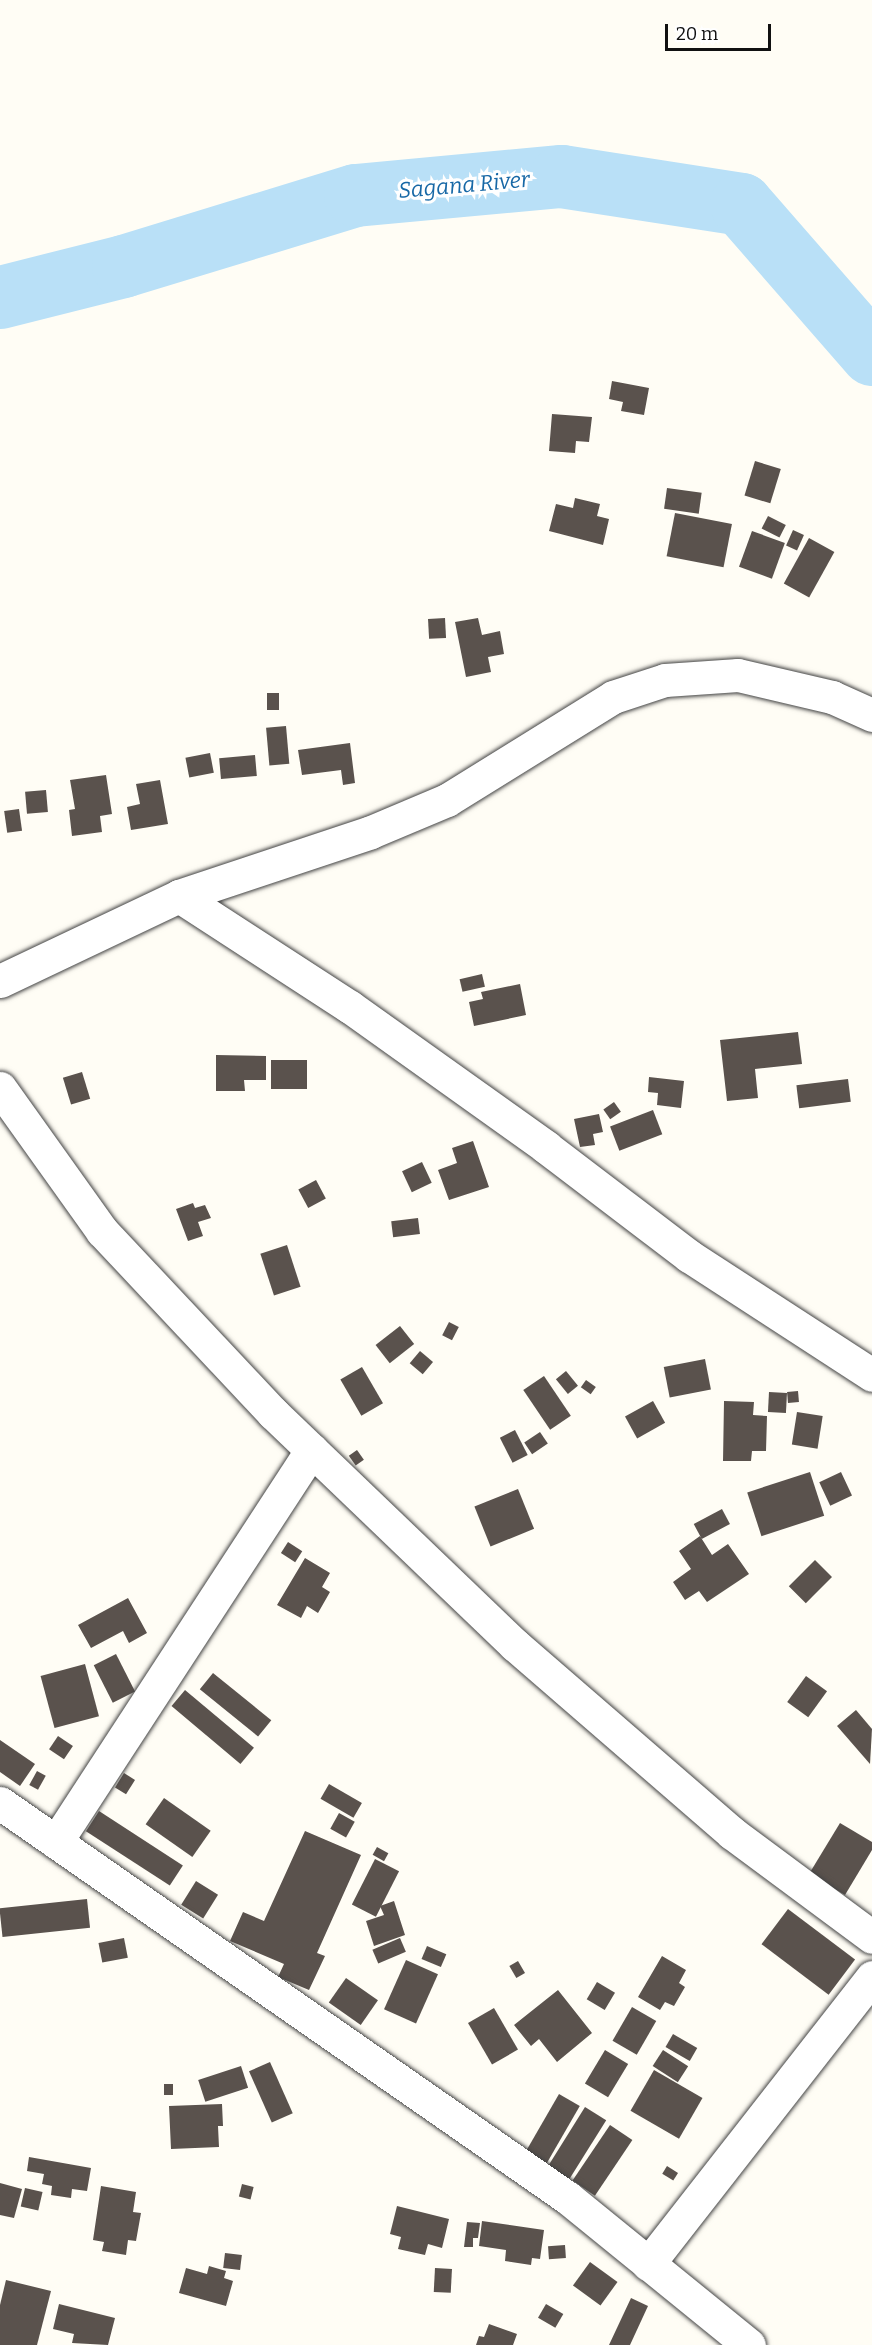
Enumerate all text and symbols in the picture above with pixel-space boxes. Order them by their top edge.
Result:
scale bar [668,12,774,50]
text: 20 m [676,23,718,45]
water label: Sagana River [397,166,531,204]

